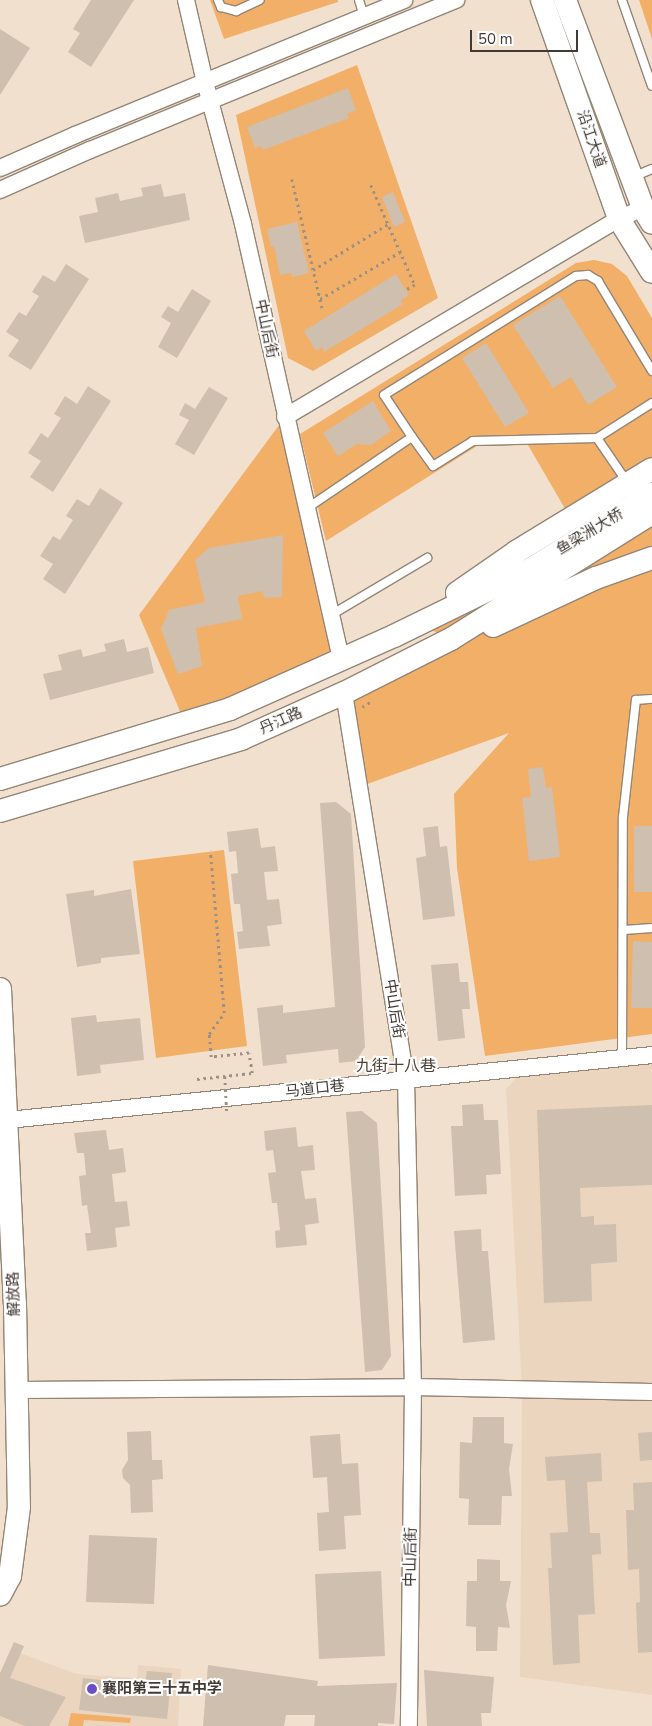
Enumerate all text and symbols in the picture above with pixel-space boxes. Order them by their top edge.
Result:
scale bar [472,20,580,52]
text: 50 m [478,29,513,49]
street label: 沿江大道 [573,108,609,170]
street label: 中山后街 [251,298,281,360]
street label: 鱼梁洲大桥 [553,505,627,559]
street label: 丹江路 [257,704,305,738]
street label: 中山后街 [380,978,408,1040]
district label: 九街十八巷 [356,1056,436,1076]
street label: 马道口巷 [284,1077,346,1101]
street label: 解放路 [4,1271,24,1317]
street label: 中山后街 [401,1527,421,1587]
place label: 襄阳第三十五中学 [102,1680,222,1698]
marker: 襄阳第三十五中学 [86,1683,98,1695]

